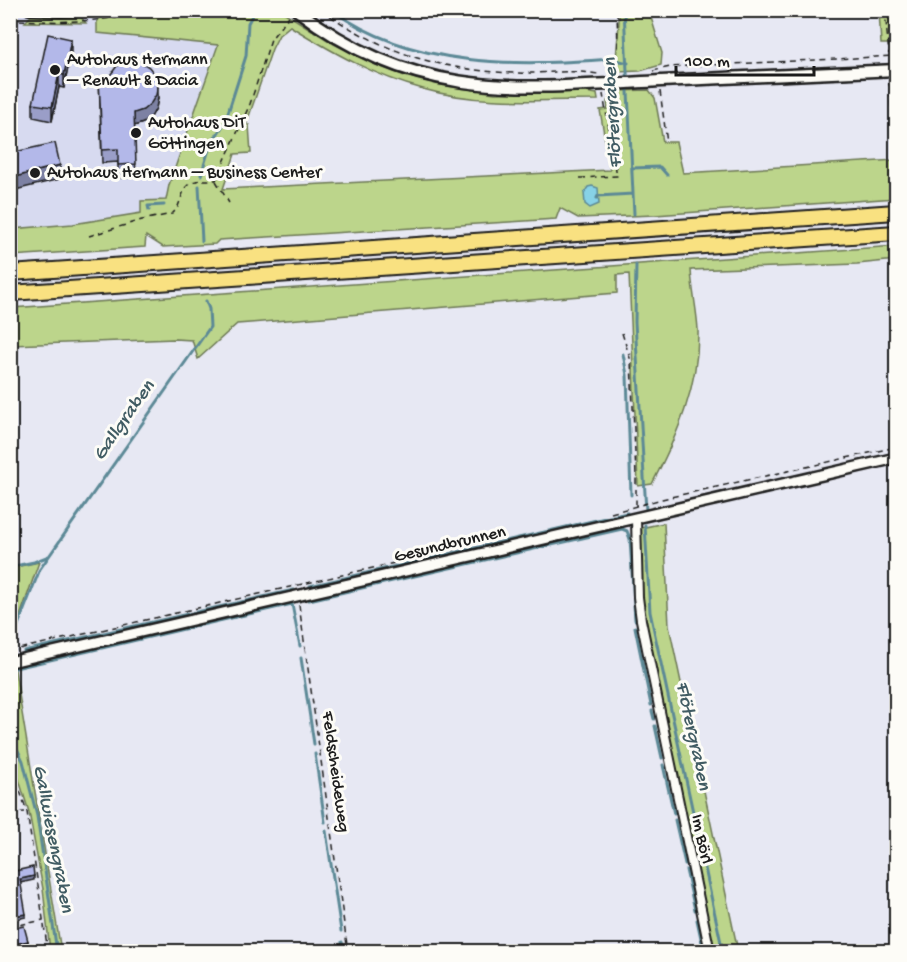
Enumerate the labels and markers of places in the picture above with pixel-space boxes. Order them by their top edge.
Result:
place label: Autohaus Hermann – Renault & Dacia [66,50,208,92]
marker: Autohaus Hermann – Renault & Dacia [48,63,62,77]
place label: Autohaus DiT Göttingen [148,113,246,155]
marker: Autohaus DiT Göttingen [129,126,143,140]
place label: Autohaus Hermann – Business Center [47,163,323,184]
marker: Autohaus Hermann – Business Center [28,166,42,180]

